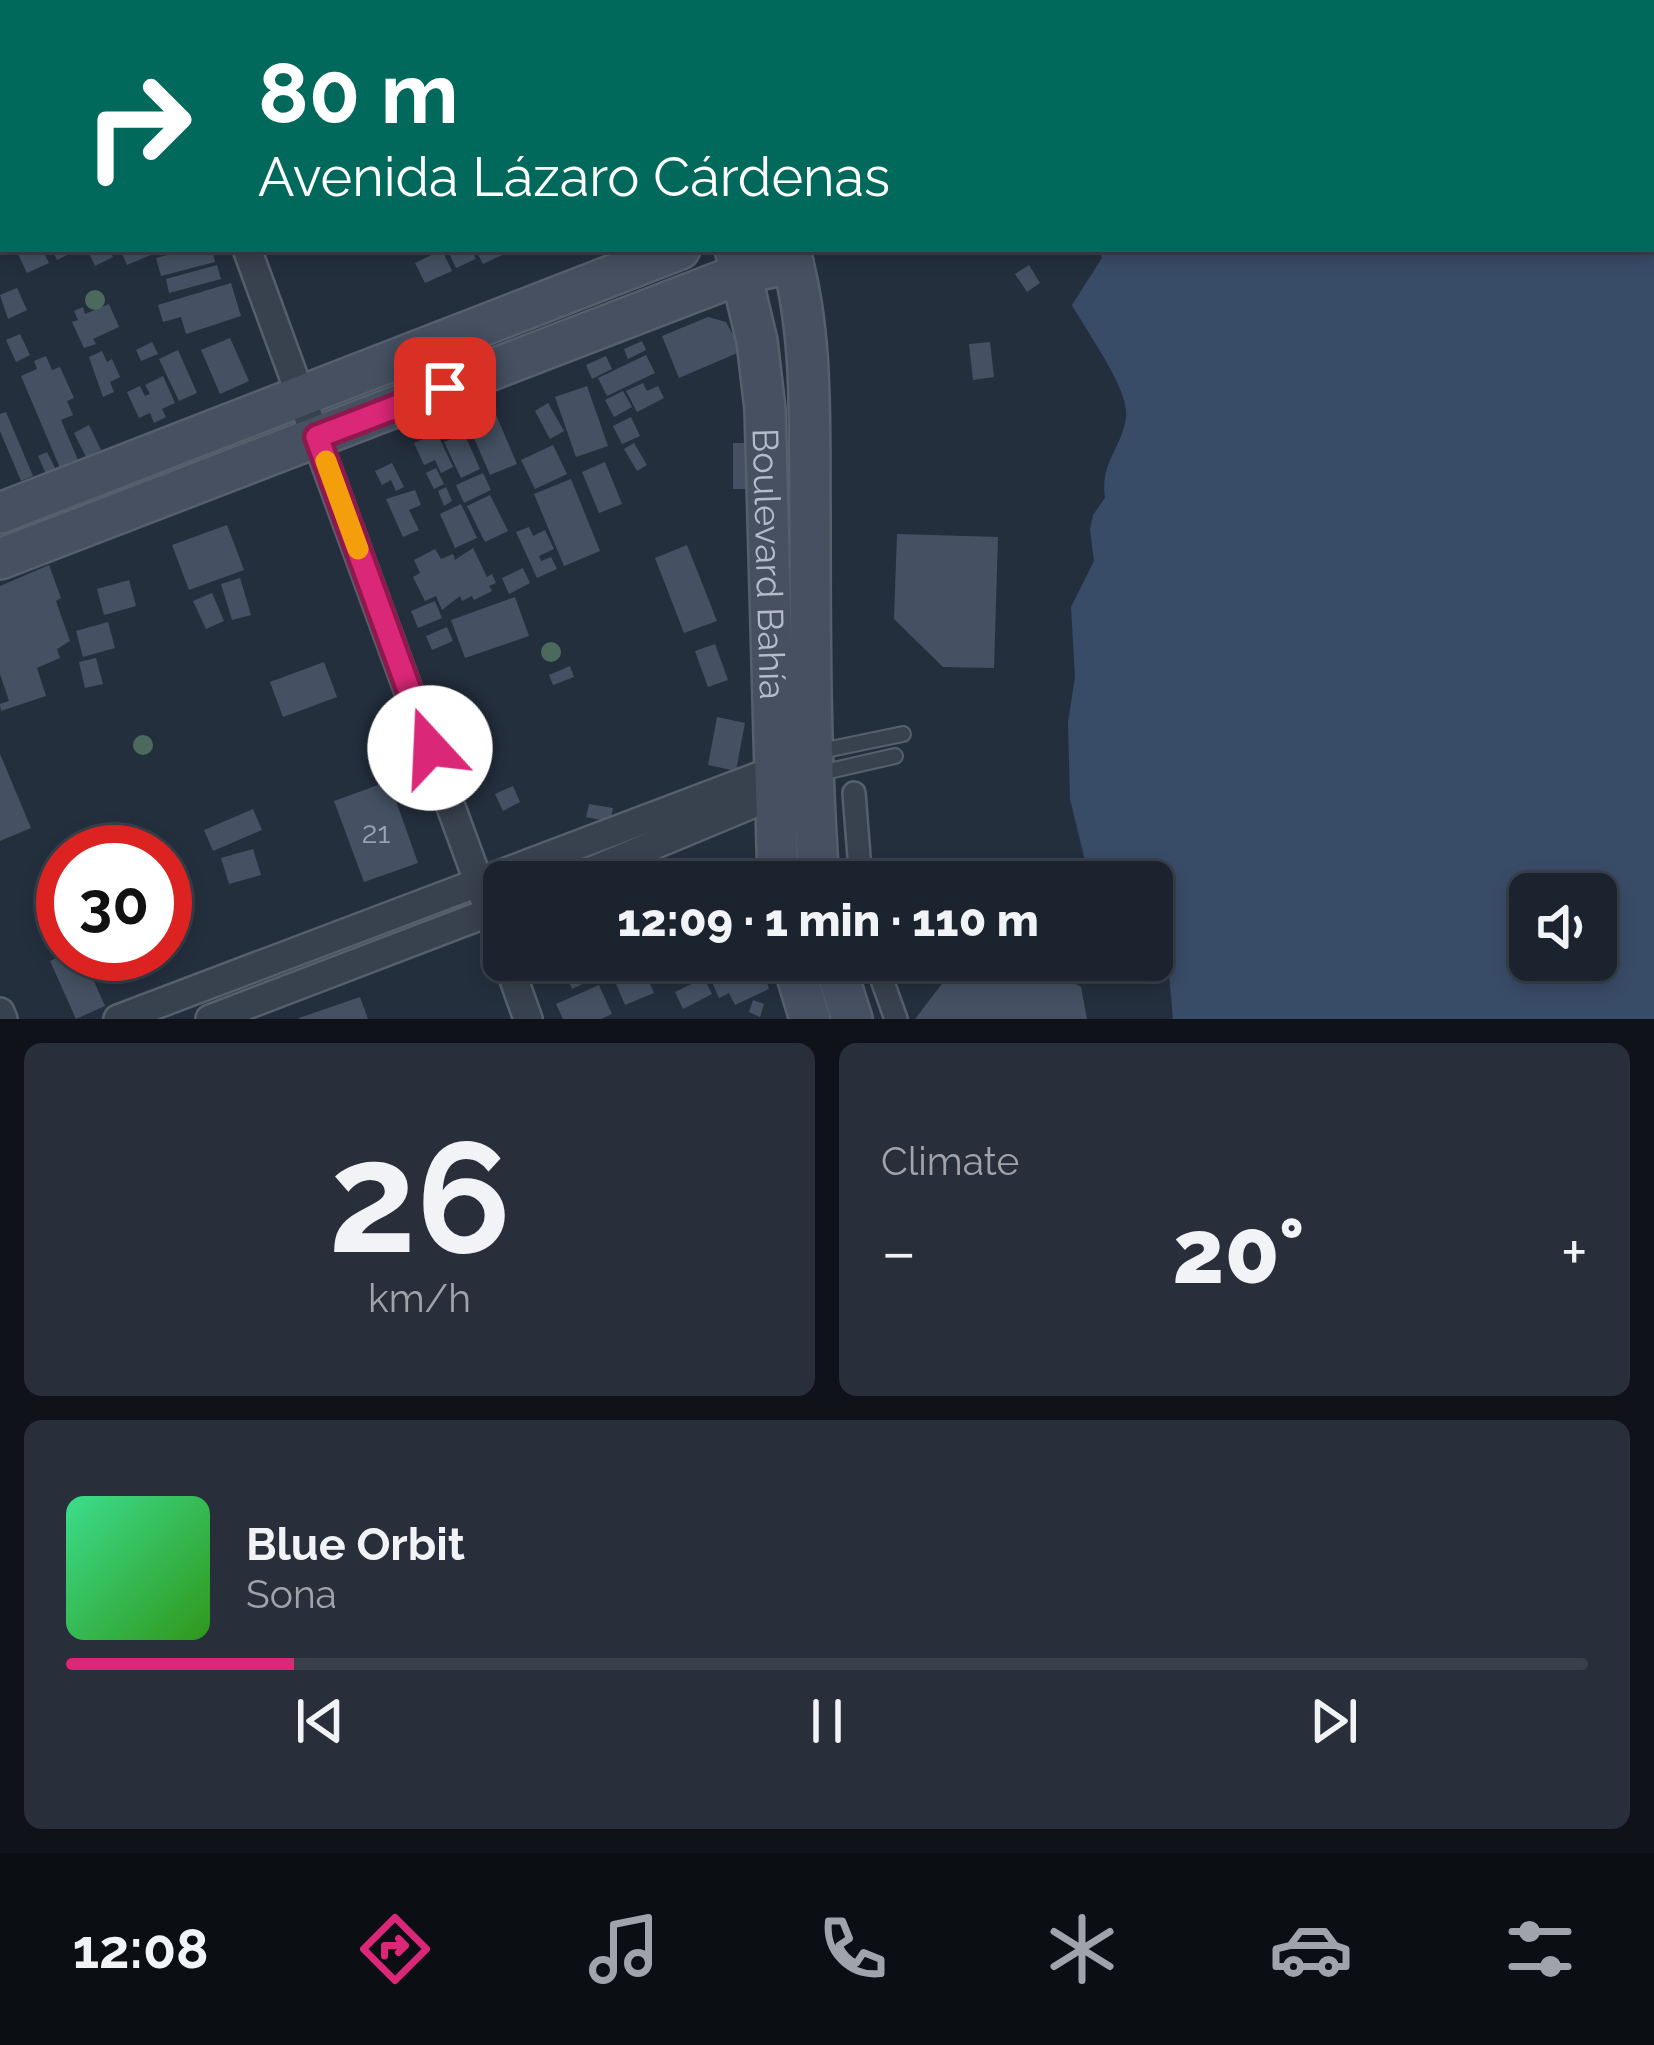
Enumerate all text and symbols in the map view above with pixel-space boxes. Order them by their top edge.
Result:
text: 80 m [258,44,459,143]
icon: right [60,48,216,204]
text: Avenida Lázaro Cárdenas [258,145,890,209]
pin [394,337,496,439]
icon: arrive [412,355,478,421]
street label: Boulevard Bahía [745,428,794,700]
position arrow [367,685,493,811]
house number: 21 [362,815,390,850]
speed limit sign: 30 [36,825,192,981]
map controls [1509,873,1617,981]
button: sound [1509,873,1617,981]
text: 12:09 · 1 min · 110 m [617,894,1039,947]
text: 26 [328,1105,511,1289]
text: Climate [881,1138,1019,1184]
text: 20° [1172,1198,1305,1304]
text: − [881,1213,917,1290]
text: + [1561,1213,1588,1290]
text: km/h [368,1275,471,1321]
text: Blue Orbit [246,1518,465,1571]
text: Sona [246,1571,337,1617]
icon: previous [287,1688,353,1754]
icon: pause [794,1688,860,1754]
icon: next [1301,1688,1367,1754]
icon: directions [353,1907,437,1991]
icon: music [582,1907,666,1991]
icon: phone [811,1907,895,1991]
icon: climate [1040,1907,1124,1991]
icon: car [1269,1907,1353,1991]
icon: filters [1498,1907,1582,1991]
text: 12:08 [72,1917,209,1981]

